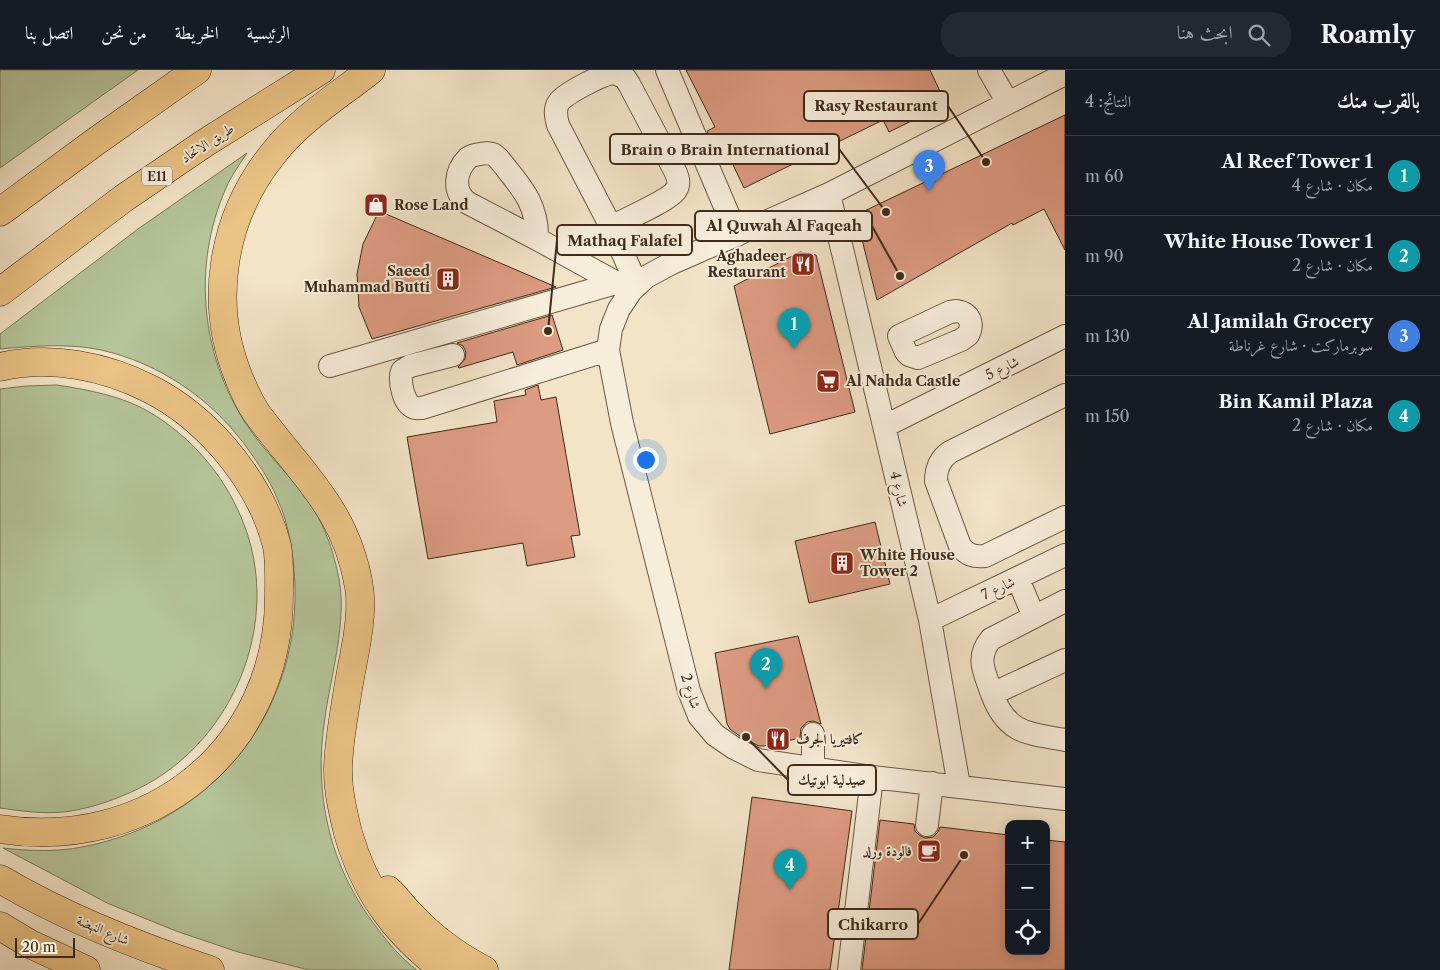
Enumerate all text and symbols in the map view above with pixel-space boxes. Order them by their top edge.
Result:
search box [941,12,1291,57]
text: Roamly [1321,20,1415,49]
text: ابحث هنا [1177,21,1233,44]
icon: search [1245,21,1273,49]
text: اتصل بنا [25,22,73,44]
text: من نحن [101,22,147,44]
text: الخريطة [175,22,219,44]
text: الرئيسية [247,22,290,44]
text: بالقرب منك [1337,88,1420,113]
callout: Rasy Restaurant [804,91,948,121]
text: النتائج: 4 [1085,91,1131,111]
text: Rasy Restaurant [814,96,938,115]
street label: طريق الاتحاد [177,119,237,167]
callout: Brain o Brain International [610,134,839,164]
text: Brain o Brain International [620,140,830,159]
pin: 3 [913,150,945,191]
text: Al Reef Tower 1 [1221,150,1373,173]
road number: E11 [142,166,172,185]
text: 60 m [1085,166,1124,186]
text: 1 [1400,166,1408,186]
text: مكان · شارع 4 [1292,175,1373,195]
shop icon: Rose Land [363,192,389,218]
place label: Rose Land [394,196,469,214]
callout: Al Quwah Al Faqeah [695,211,872,241]
text: Al Quwah Al Faqeah [705,216,863,235]
callout: Mathaq Falafel [557,225,692,255]
text: White House Tower 1 [1164,230,1373,253]
text: Mathaq Falafel [567,231,683,250]
text: 90 m [1085,246,1124,266]
text: 2 [1399,246,1409,266]
place label: Aghadeer Restaurant [708,247,786,281]
restaurant icon: Aghadeer Restaurant [790,251,816,277]
text: مكان · شارع 2 [1292,255,1373,275]
place label: Saeed Muhammad Butti [304,262,431,296]
building icon: Saeed Muhammad Butti [435,266,461,292]
pin: 1 [778,308,810,349]
text: Al Jamilah Grocery [1187,310,1373,333]
text: 130 m [1085,326,1130,346]
text: 3 [1399,326,1409,346]
text: سوبرماركت · شارع غرناطة [1229,335,1373,355]
street label: شارع 5 [982,352,1023,387]
supermarket icon: Al Nahda Castle [815,368,841,394]
place label: Al Nahda Castle [845,372,960,390]
text: Bin Kamil Plaza [1218,390,1373,413]
text: 150 m [1085,406,1130,426]
text: 4 [1399,406,1409,426]
text: مكان · شارع 2 [1292,415,1373,435]
your location [633,447,659,473]
street label: شارع 4 [883,469,912,509]
place label: White House Tower 2 [859,546,955,580]
building icon: White House Tower 2 [829,550,855,576]
street label: شارع 7 [978,572,1019,606]
pin: 2 [750,648,782,689]
street label: شارع 2 [674,671,705,712]
restaurant icon: كافتيريا الجرف [765,726,791,752]
place label: كافتيريا الجرف [796,730,864,749]
callout: صيدلية ابوتيك [788,765,876,795]
text: صيدلية ابوتيك [798,770,866,789]
map controls [1005,820,1050,955]
button: + [1005,820,1050,865]
cafe icon: فالودة ورلد [916,838,942,864]
place label: فالودة ورلد [862,842,912,860]
pin: 4 [774,849,806,890]
button: − [1005,865,1050,910]
callout: Chikarro [828,909,918,939]
button: locate [1005,910,1050,955]
street label: شارع النهضة [73,911,132,952]
text: Chikarro [838,915,908,934]
scale bar [15,935,75,958]
text: 20 m [22,938,56,956]

